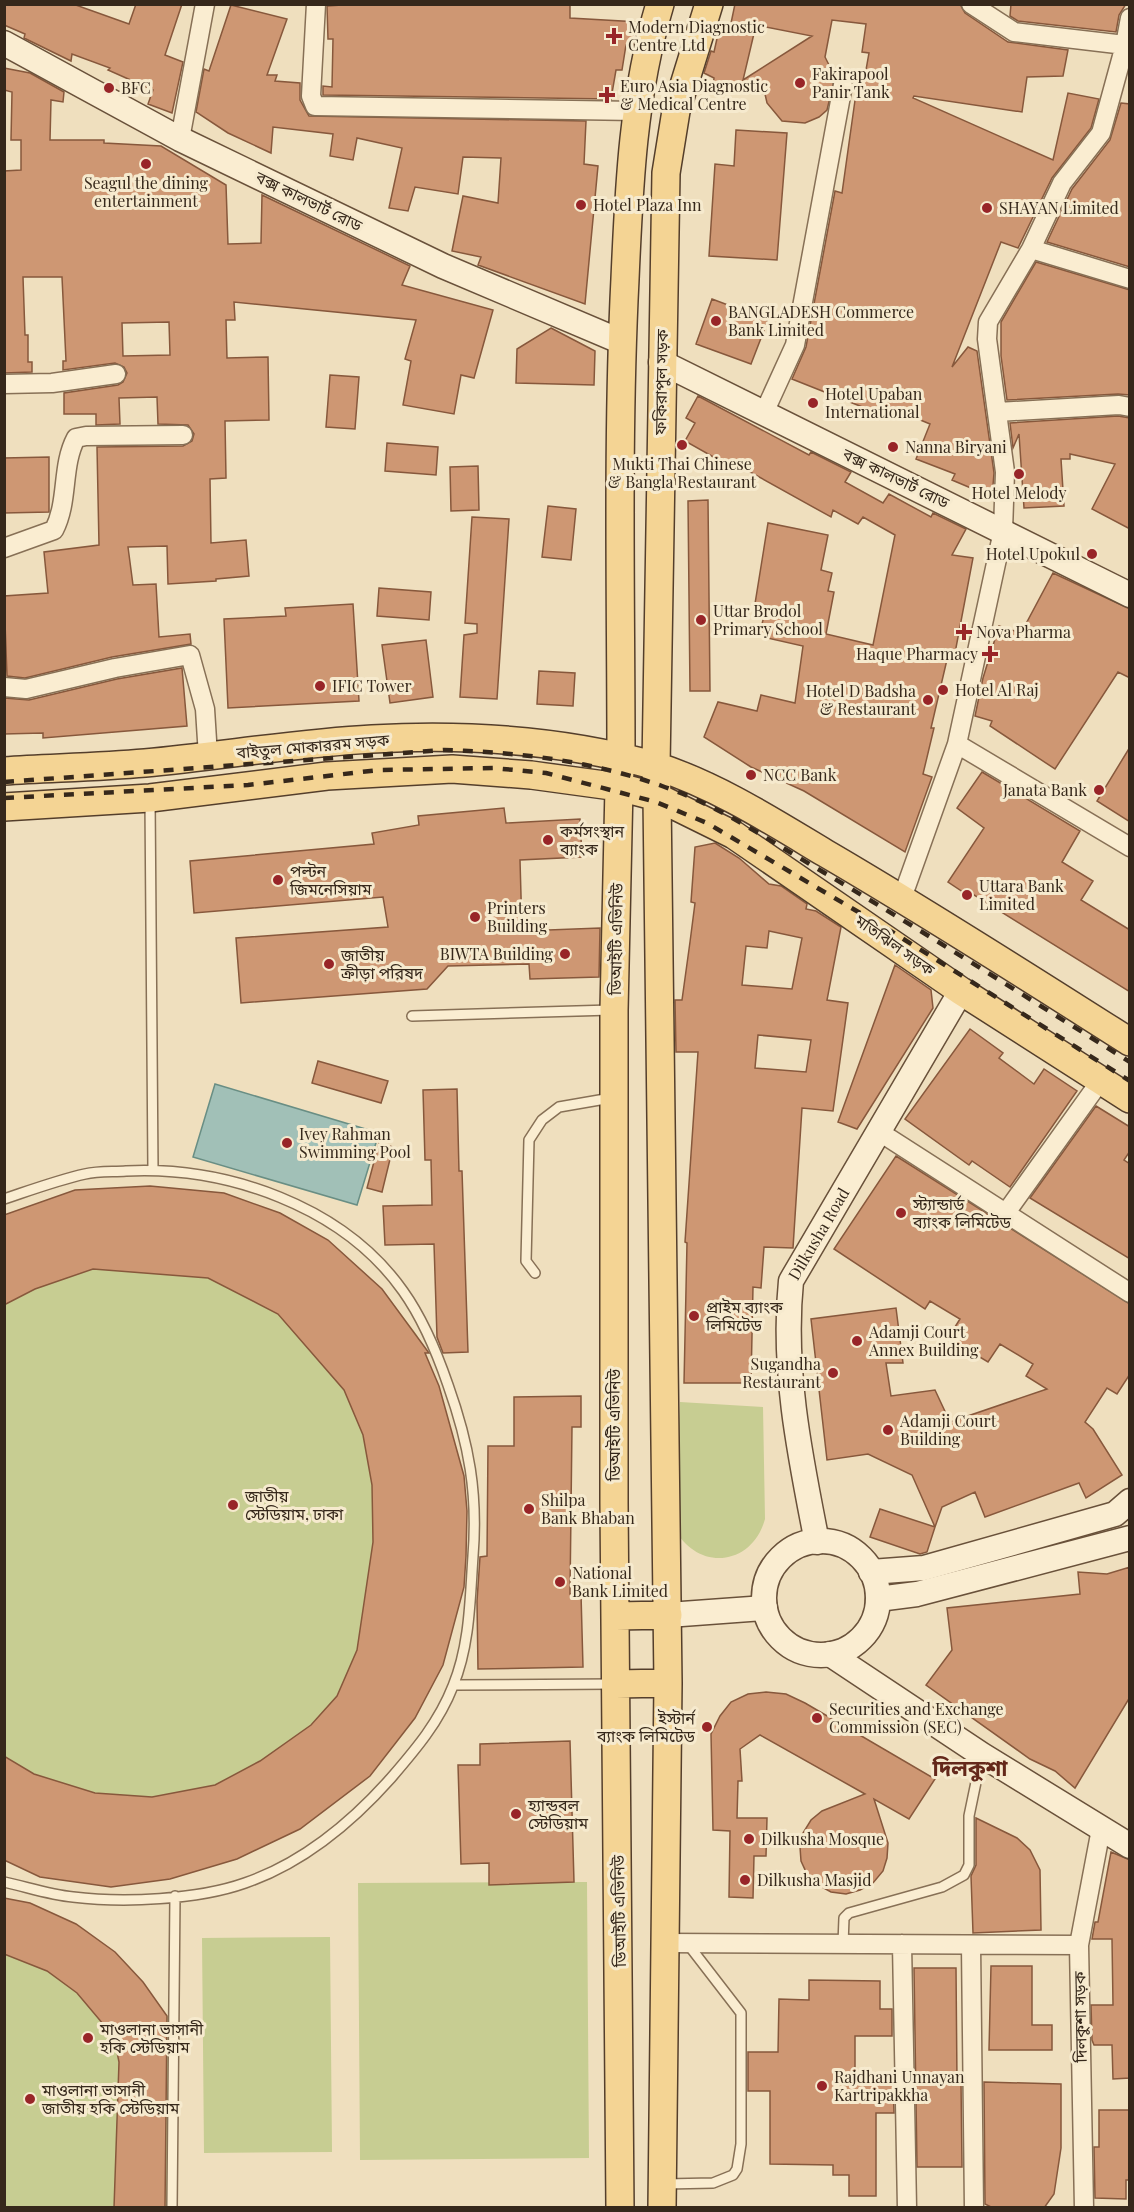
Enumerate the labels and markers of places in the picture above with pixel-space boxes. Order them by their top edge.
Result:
place label: Modern Diagnostic Centre Ltd [628,16,765,55]
marker: Modern Diagnostic Centre Ltd [605,27,623,45]
place label: Fakirapool Panir Tank [812,63,890,102]
place label: Euro Asia Diagnostic & Medical Centre [620,75,768,114]
marker: Fakirapool Panir Tank [793,76,807,90]
place label: BFC [121,77,151,98]
marker: BFC [102,81,116,95]
marker: Euro Asia Diagnostic & Medical Centre [598,86,616,104]
marker: Seagul the dining entertainment [139,157,153,171]
place label: Seagul the dining entertainment [84,172,209,211]
place label: Hotel Plaza Inn [593,194,702,215]
place label: SHAYAN Limited [999,197,1119,218]
marker: Hotel Plaza Inn [574,198,588,212]
marker: SHAYAN Limited [980,201,994,215]
place label: BANGLADESH Commerce Bank Limited [728,301,914,340]
marker: BANGLADESH Commerce Bank Limited [709,314,723,328]
place label: Hotel Upaban International [825,383,923,422]
marker: Hotel Upaban International [806,396,820,410]
place label: Nanna Biryani [905,436,1007,457]
marker: Mukti Thai Chinese & Bangla Restaurant [675,438,689,452]
marker: Nanna Biryani [886,440,900,454]
place label: Mukti Thai Chinese & Bangla Restaurant [608,453,757,492]
marker: Hotel Melody [1012,467,1026,481]
place label: Hotel Melody [971,482,1067,503]
place label: Hotel Upokul [986,543,1080,564]
marker: Hotel Upokul [1085,547,1099,561]
place label: Uttar Brodol Primary School [713,600,823,639]
marker: Uttar Brodol Primary School [694,613,708,627]
place label: Nova Pharma [976,621,1071,642]
marker: Nova Pharma [957,625,971,639]
place label: Haque Pharmacy [856,643,978,664]
marker: Haque Pharmacy [983,647,997,661]
place label: IFIC Tower [332,675,412,696]
marker: IFIC Tower [313,679,327,693]
place label: Hotel Al Raj [955,679,1039,700]
place label: Hotel D Badsha & Restaurant [806,680,916,719]
marker: Hotel Al Raj [936,683,950,697]
marker: Hotel D Badsha & Restaurant [921,693,935,707]
place label: NCC Bank [763,764,837,785]
marker: NCC Bank [744,768,758,782]
place label: Janata Bank [1002,779,1087,800]
marker: Janata Bank [1092,783,1106,797]
place label: কর্মসংস্থান ব্যাংক [559,820,625,859]
marker: কর্মসংস্থান ব্যাংক [541,833,555,847]
place label: পল্টন জিমনেসিয়াম [289,860,372,899]
marker: পল্টন জিমনেসিয়াম [271,873,285,887]
place label: Uttara Bank Limited [979,875,1064,914]
marker: Uttara Bank Limited [960,888,974,902]
place label: Printers Building [487,897,548,936]
marker: Printers Building [468,910,482,924]
place label: BIWTA Building [440,943,554,964]
place label: জাতীয় ক্রীড়া পরিষদ [340,944,424,983]
marker: BIWTA Building [558,947,572,961]
marker: জাতীয় ক্রীড়া পরিষদ [322,957,336,971]
place label: Ivey Rahman Swimming Pool [299,1123,411,1162]
marker: Ivey Rahman Swimming Pool [280,1136,294,1150]
place label: স্ট্যান্ডার্ড ব্যাংক লিমিটেড [912,1193,1012,1232]
marker: স্ট্যান্ডার্ড ব্যাংক লিমিটেড [894,1206,908,1220]
place label: প্রাইম ব্যাংক লিমিটেড [705,1296,784,1335]
marker: প্রাইম ব্যাংক লিমিটেড [687,1309,701,1323]
place label: Adamji Court Annex Building [868,1321,979,1360]
marker: Adamji Court Annex Building [850,1334,864,1348]
place label: Sugandha Restaurant [742,1353,821,1392]
marker: Sugandha Restaurant [826,1366,840,1380]
place label: Adamji Court Building [899,1410,997,1449]
marker: Adamji Court Building [881,1423,895,1437]
place label: জাতীয় স্টেডিয়াম, ঢাকা [244,1485,344,1524]
place label: Shilpa Bank Bhaban [541,1489,635,1528]
marker: জাতীয় স্টেডিয়াম, ঢাকা [226,1498,240,1512]
marker: Shilpa Bank Bhaban [522,1502,536,1516]
place label: National Bank Limited [572,1562,668,1601]
marker: National Bank Limited [553,1575,567,1589]
place label: Securities and Exchange Commission (SEC) [829,1698,1004,1737]
place label: ইস্টার্ন ব্যাংক লিমিটেড [596,1707,696,1746]
marker: Securities and Exchange Commission (SEC) [810,1711,824,1725]
marker: ইস্টার্ন ব্যাংক লিমিটেড [700,1720,714,1734]
place label: হ্যান্ডবল স্টেডিয়াম [527,1794,588,1833]
marker: হ্যান্ডবল স্টেডিয়াম [509,1807,523,1821]
place label: Dilkusha Mosque [761,1828,884,1849]
marker: Dilkusha Mosque [742,1832,756,1846]
place label: Dilkusha Masjid [757,1869,871,1890]
marker: Dilkusha Masjid [738,1873,752,1887]
place label: মাওলানা ভাসানী হকি স্টেডিয়াম [99,2018,204,2057]
marker: মাওলানা ভাসানী হকি স্টেডিয়াম [81,2031,95,2045]
place label: Rajdhani Unnayan Kartripakkha [834,2066,965,2105]
place label: মাওলানা ভাসানী জাতীয় হকি স্টেডিয়াম [41,2079,179,2118]
marker: Rajdhani Unnayan Kartripakkha [815,2079,829,2093]
marker: মাওলানা ভাসানী জাতীয় হকি স্টেডিয়াম [23,2092,37,2106]

